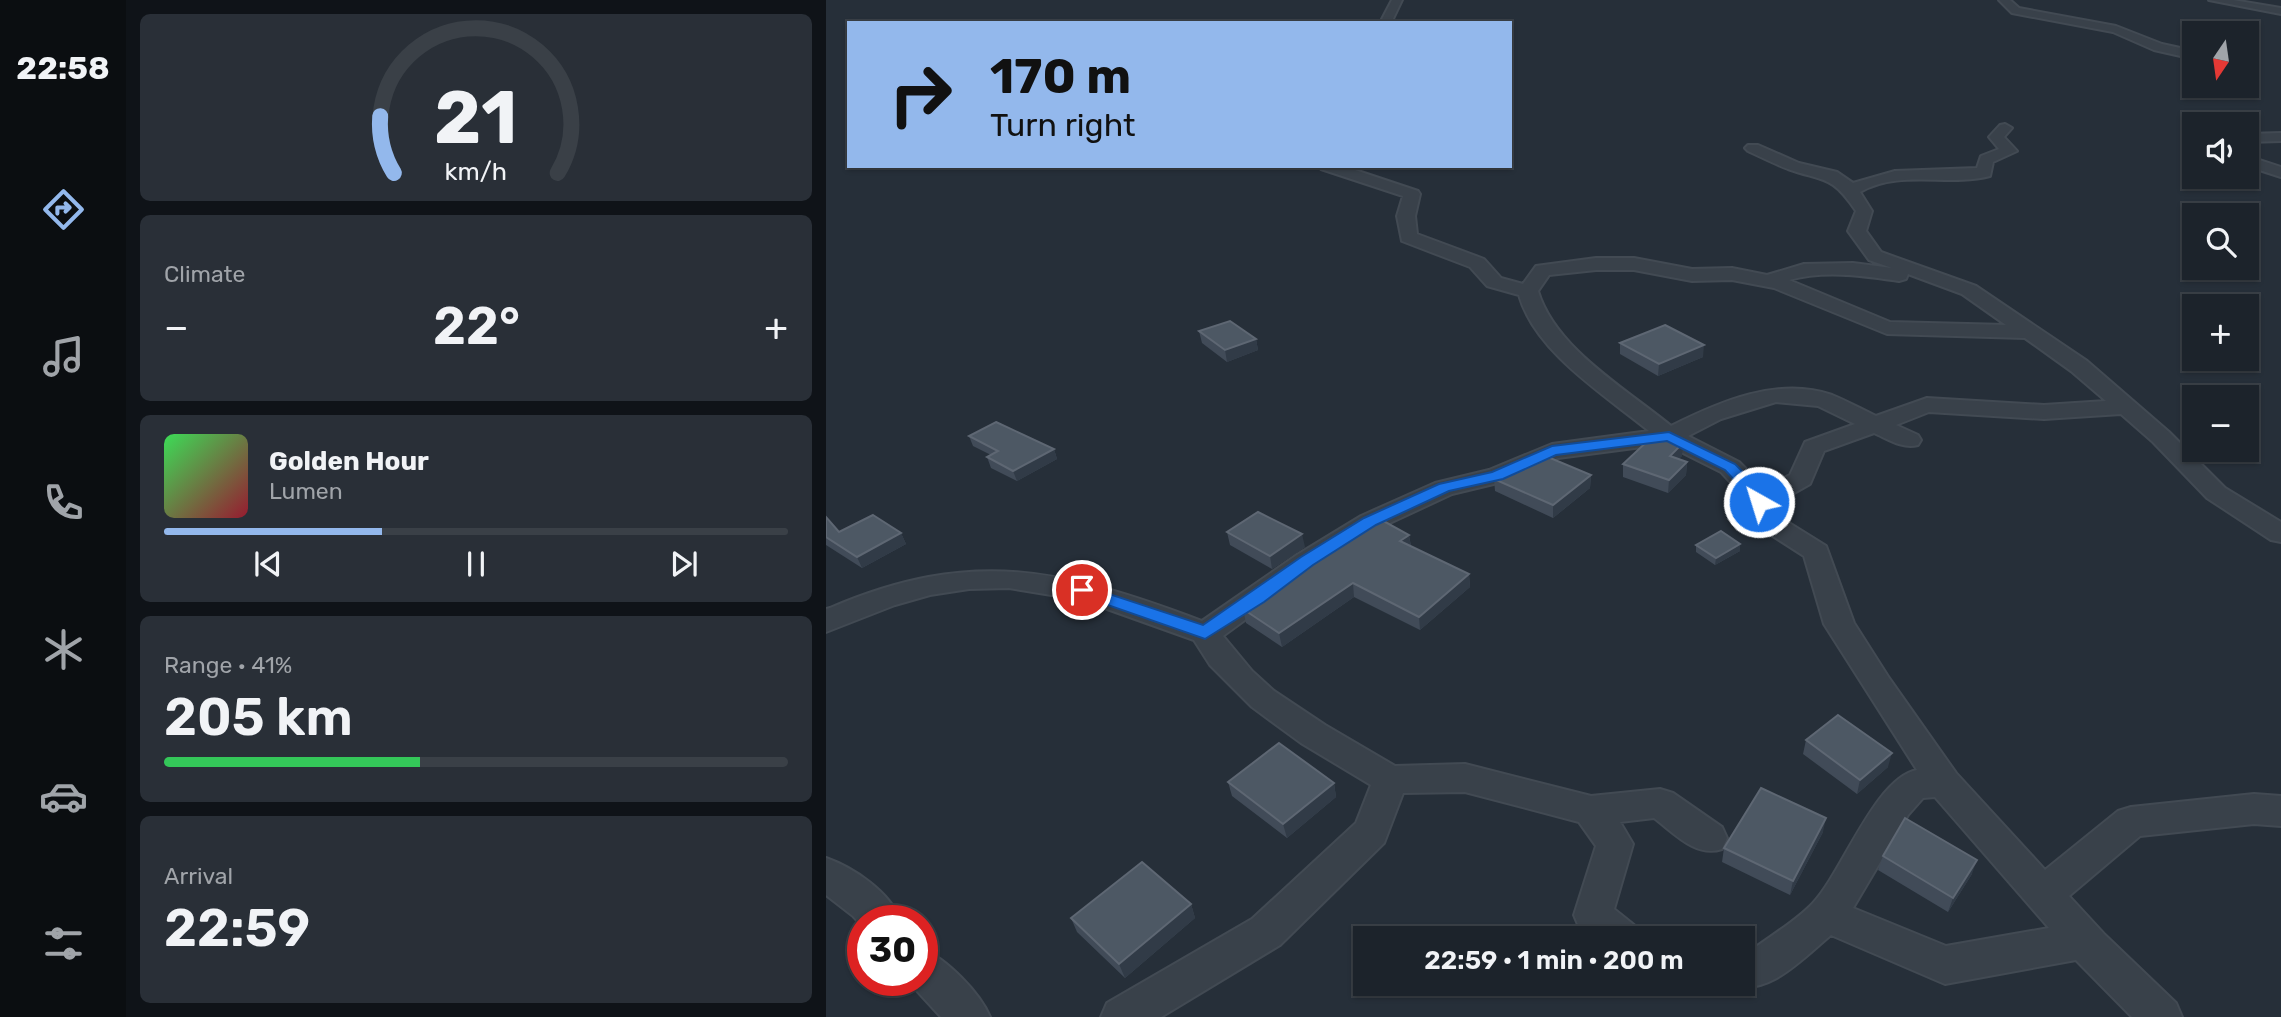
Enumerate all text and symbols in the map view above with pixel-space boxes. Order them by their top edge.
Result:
north arrow [2182,21,2259,98]
map controls [2182,21,2259,462]
text: 170 m [990,47,1131,105]
text: 22:58 [16,49,110,87]
icon: right [875,49,966,140]
text: 21 [434,76,518,162]
text: Turn right [990,106,1135,144]
button: sound [2182,112,2259,189]
text: km/h [445,157,507,186]
icon: directions [39,185,88,234]
button: search [2182,203,2259,280]
text: Climate [164,260,245,288]
button: + [2182,294,2259,371]
text: 22° [433,295,520,357]
text: − [164,304,189,350]
text: + [764,304,788,350]
icon: music [39,332,88,381]
button: − [2182,385,2259,462]
text: Golden Hour [269,446,429,477]
position arrow [1722,465,1796,539]
text: Lumen [269,477,343,505]
icon: phone [39,478,88,527]
icon: previous [249,545,287,583]
icon: pause [457,545,495,583]
icon: next [665,545,703,583]
pin [1052,560,1112,620]
icon: arrive [1063,571,1101,609]
icon: climate [39,625,88,674]
text: Range · 41% [164,651,292,679]
text: 205 km [164,686,353,748]
icon: car [39,772,88,821]
text: Arrival [164,862,233,890]
text: 22:59 [164,897,310,959]
speed limit sign: 30 [847,905,938,996]
icon: filters [39,919,88,968]
text: 22:59 · 1 min · 200 m [1424,945,1684,976]

